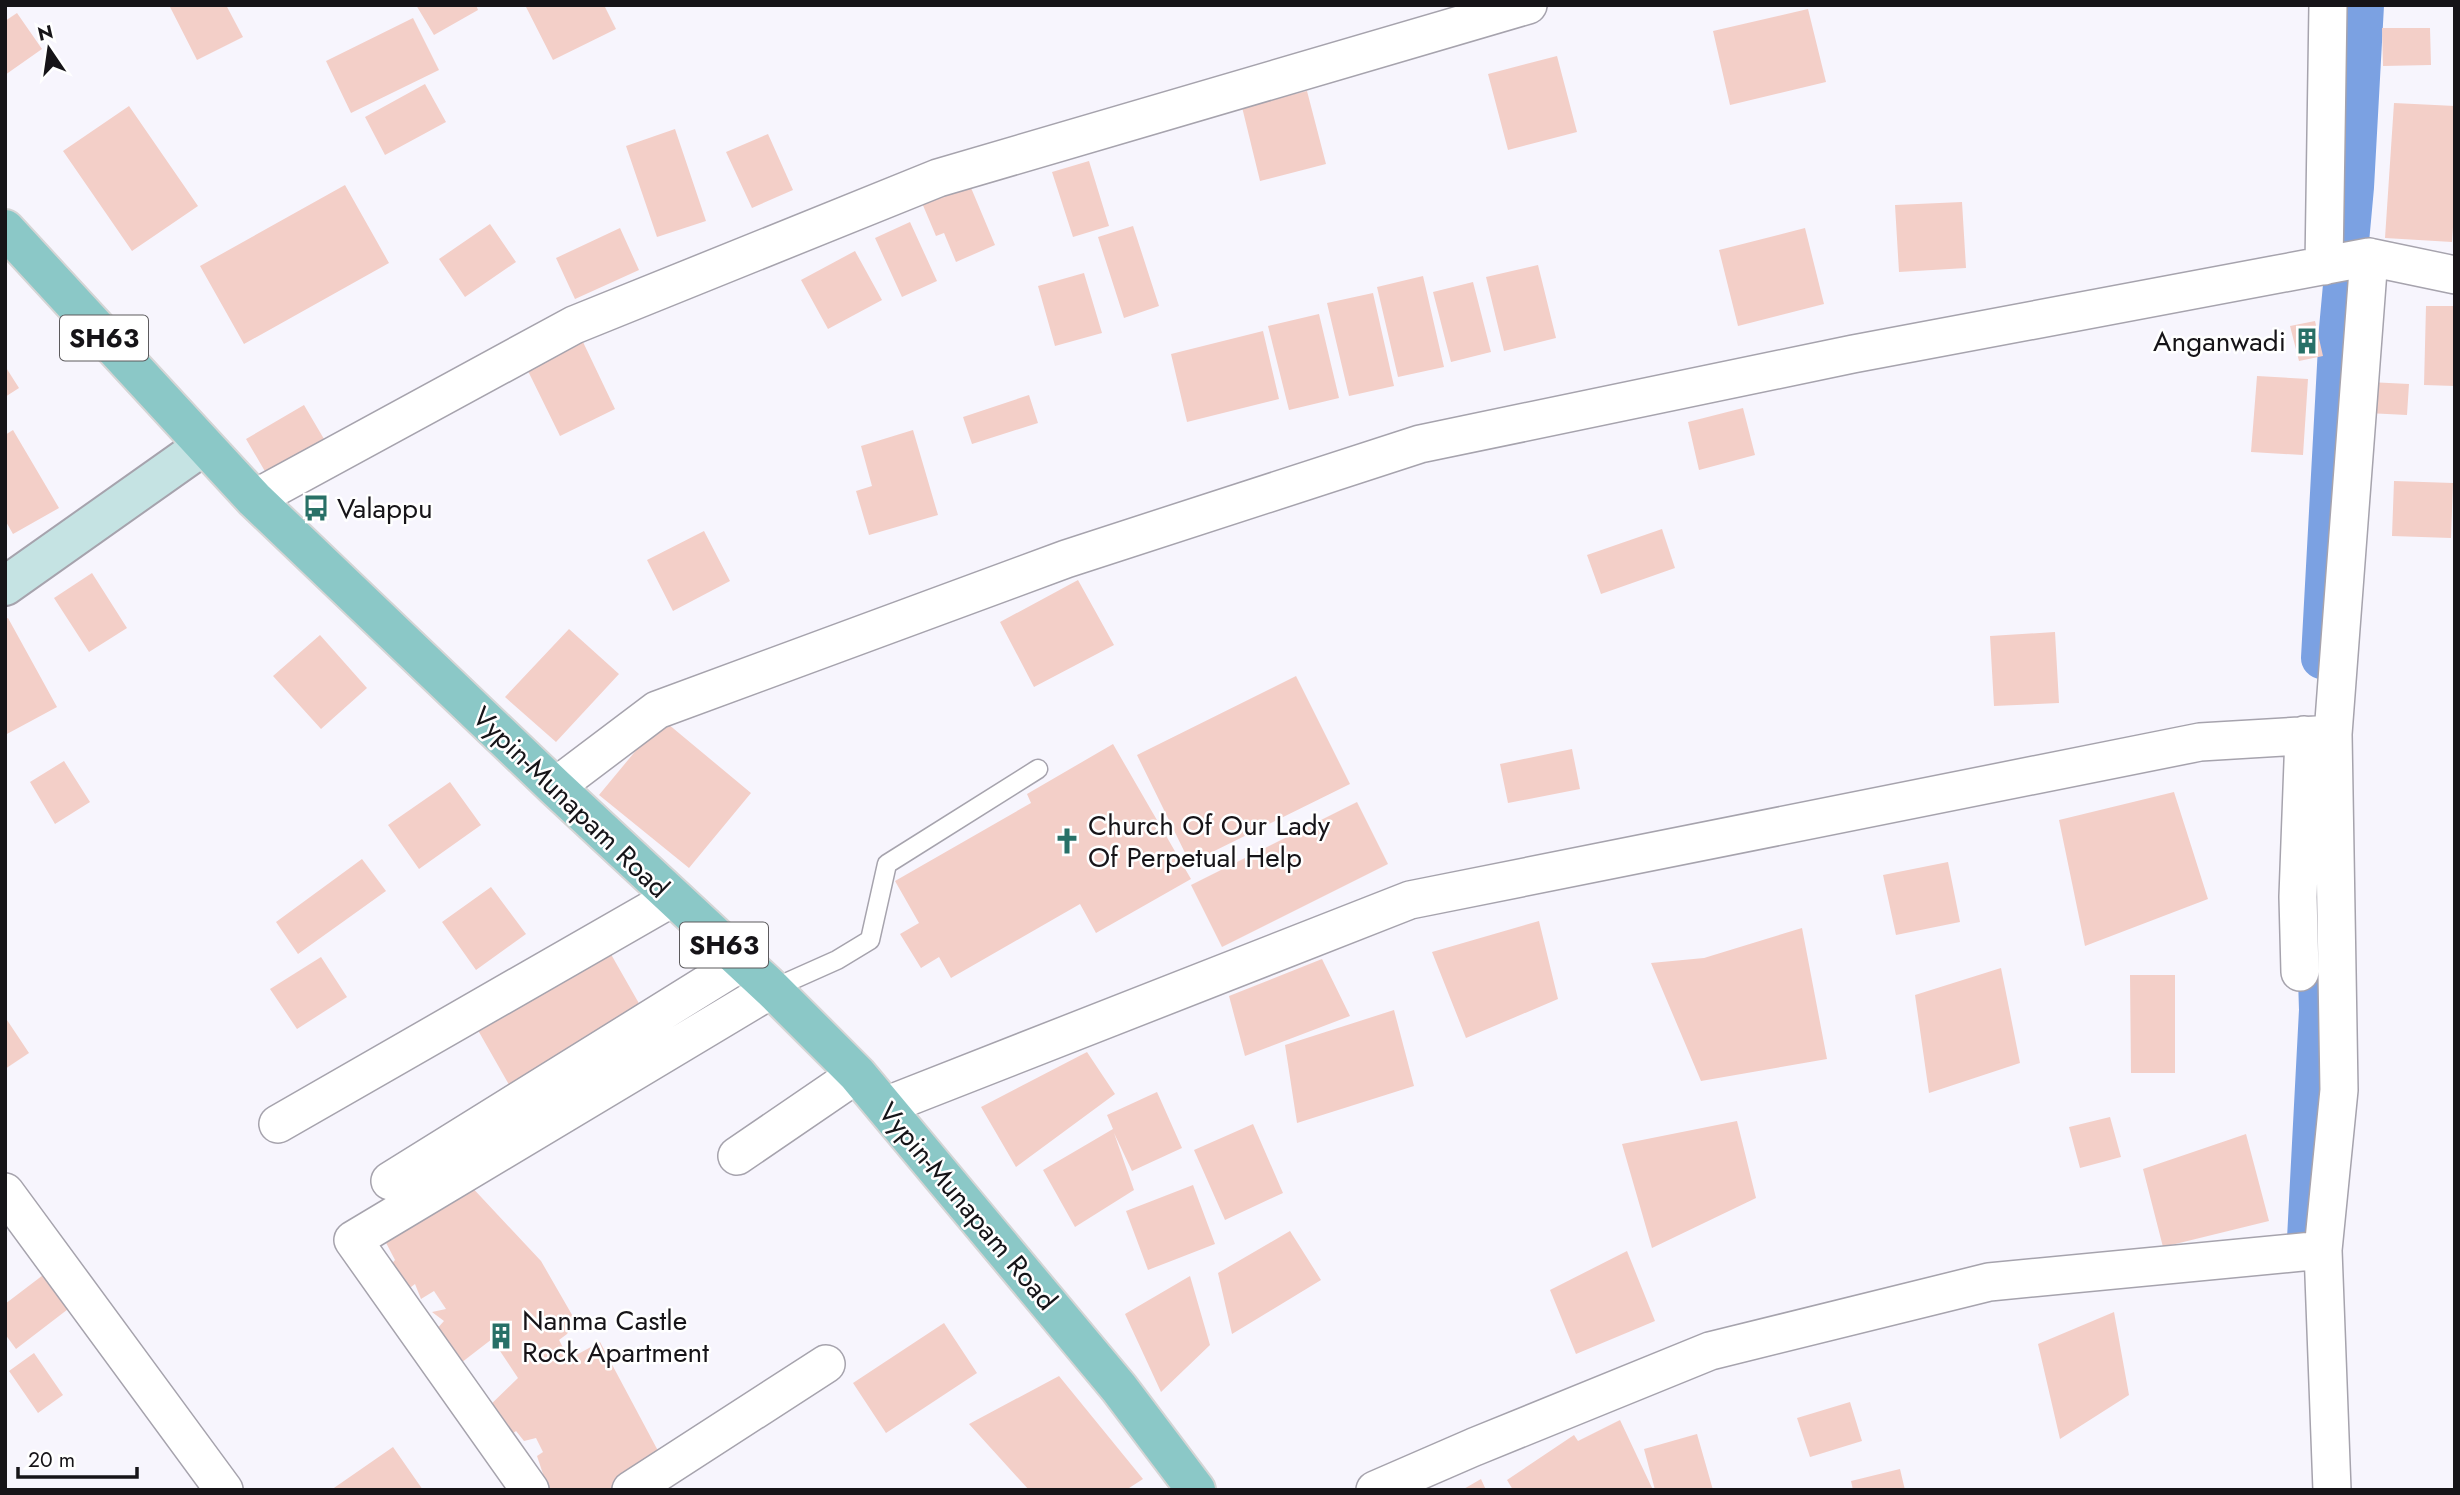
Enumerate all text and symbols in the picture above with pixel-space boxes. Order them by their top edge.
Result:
north arrow [14,14,84,84]
text: N [35,18,56,48]
road number: SH63 [60,316,148,360]
place label: Anganwadi [2153,321,2286,362]
building icon: Anganwadi [2292,326,2322,356]
place label: Valappu [337,488,433,529]
bus stop icon: Valappu [301,493,331,523]
street label: Vypin-Munapam Road [463,697,678,907]
place label: Church Of Our Lady Of Perpetual Help [1088,805,1331,878]
church icon: Church Of Our Lady Of Perpetual Help [1052,826,1082,856]
road number: SH63 [680,922,768,968]
street label: Vypin-Munapam Road [868,1093,1067,1319]
place label: Nanma Castle Rock Apartment [522,1300,709,1373]
building icon: Nanma Castle Rock Apartment [486,1321,516,1351]
scale bar [18,1436,136,1480]
text: 20 m [28,1445,75,1475]

